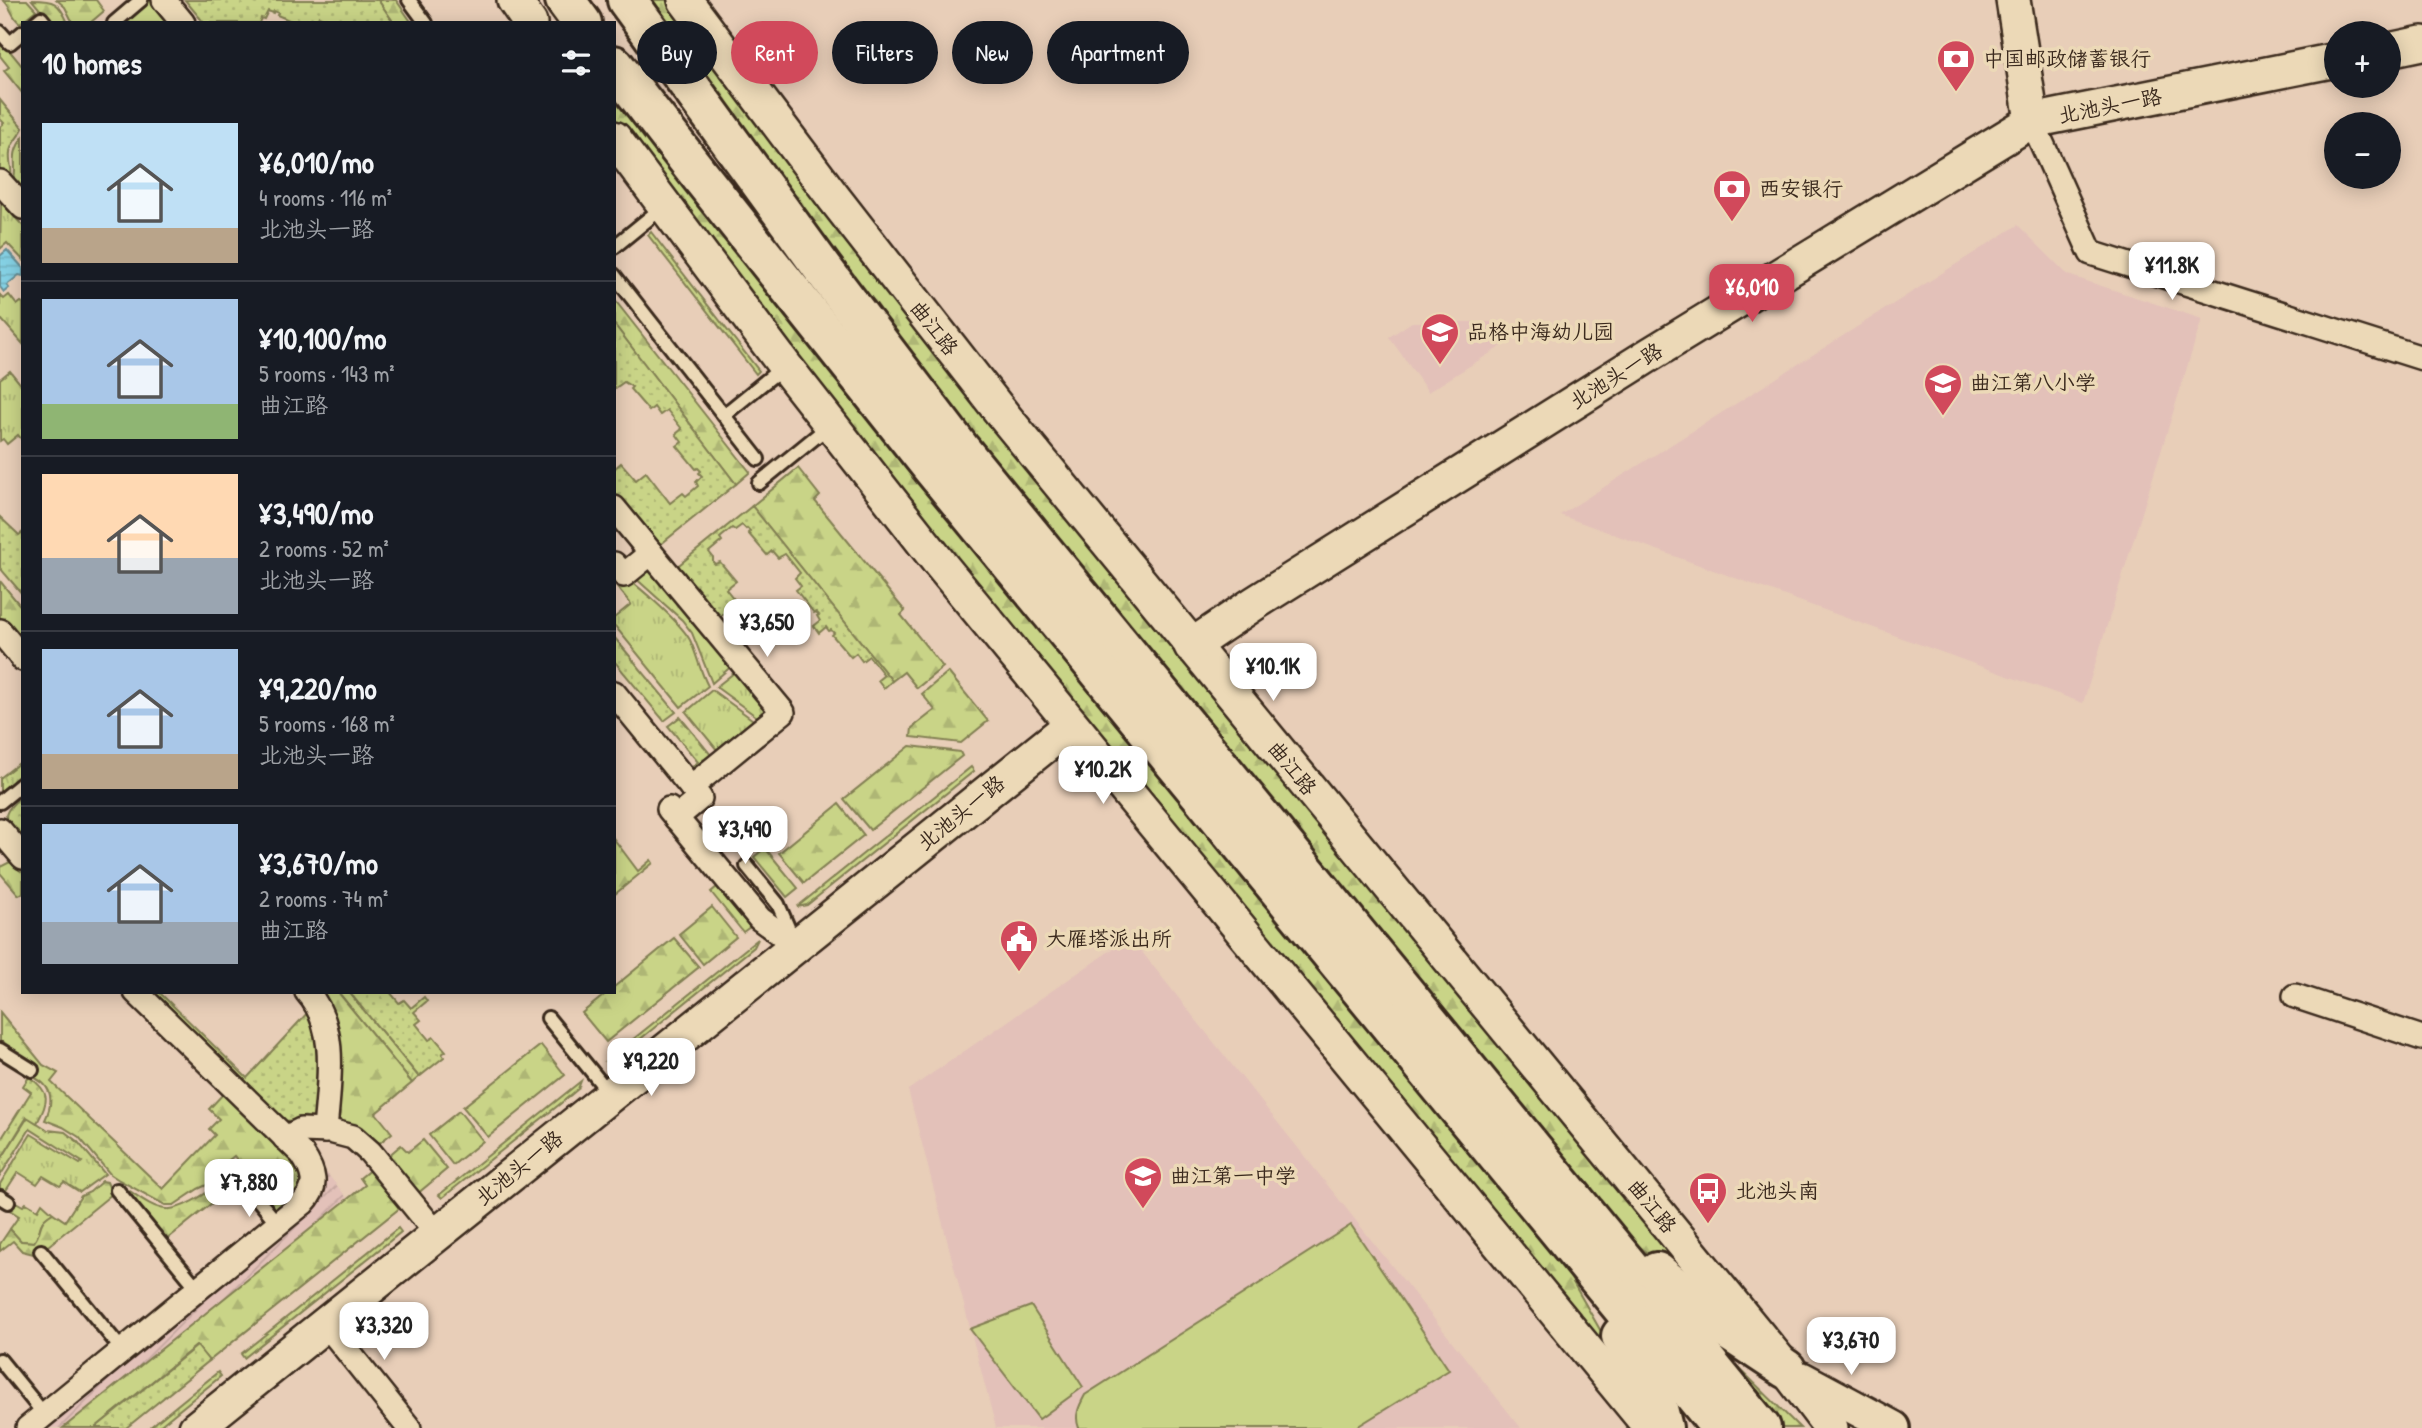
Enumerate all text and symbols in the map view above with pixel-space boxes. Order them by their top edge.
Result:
chip: Buy [637,21,717,84]
chip: Rent [731,21,818,84]
chip: Filters [832,21,938,84]
chip: New [952,21,1033,84]
chip: Apartment [1047,21,1189,84]
map controls [2324,21,2401,189]
button: + [2324,21,2401,98]
bank icon: 中国邮政储蓄银行 [1935,38,1977,93]
text: 10 homes [42,43,142,83]
icon: filters [557,44,595,82]
place label: 中国邮政储蓄银行 [1983,44,2151,73]
street label: 北池头一路 [2056,81,2164,130]
button: − [2324,112,2401,189]
text: ¥6,010/mo [259,142,374,182]
icon: home [98,151,182,235]
bank icon: 西安银行 [1711,168,1753,223]
place label: 西安银行 [1759,174,1843,203]
text: 4 rooms · 116 m² [259,182,392,213]
text: 北池头一路 [259,213,374,244]
pin: ¥11.8K [2115,243,2229,302]
text: ¥11.8K [2145,249,2199,280]
pin: ¥6,010 [1695,264,1809,324]
text: ¥6,010 [1725,271,1779,302]
street label: 曲江路 [904,294,965,361]
school or university icon: 品格中海幼儿园 [1419,311,1461,366]
place label: 品格中海幼儿园 [1467,317,1614,346]
text: ¥10,100/mo [259,318,386,358]
icon: home [98,327,182,411]
street label: 北池头一路 [1564,335,1668,416]
text: 5 rooms · 143 m² [259,358,395,389]
school or university icon: 曲江第八小学 [1922,362,1964,417]
place label: 曲江第八小学 [1970,368,2096,397]
text: 曲江路 [259,389,328,420]
text: ¥3,490/mo [259,493,373,533]
icon: home [98,502,182,586]
text: 2 rooms · 52 m² [259,533,389,564]
text: 北池头一路 [259,564,374,595]
pin: ¥3,650 [710,600,824,659]
text: ¥3,650 [740,606,794,637]
pin: ¥10.1K [1216,644,1330,703]
text: ¥10.1K [1246,650,1300,681]
text: ¥9,220/mo [259,668,377,708]
icon: home [98,677,182,761]
text: 5 rooms · 168 m² [259,708,395,739]
street label: 曲江路 [1261,734,1323,801]
text: 北池头一路 [259,739,374,770]
pin: ¥10.2K [1046,746,1160,806]
text: ¥10.2K [1074,753,1132,784]
street label: 北池头一路 [911,768,1011,857]
pin: ¥3,490 [688,806,802,866]
text: ¥3,490 [719,813,772,844]
text: ¥3,670/mo [259,843,378,883]
icon: home [98,852,182,936]
text: 2 rooms · 74 m² [259,883,388,914]
text: 曲江路 [259,914,328,945]
public building icon: 大雁塔派出所 [998,918,1040,973]
place label: 大雁塔派出所 [1046,924,1172,953]
pin: ¥9,220 [594,1038,708,1098]
text: ¥9,220 [623,1045,679,1076]
street label: 北池头一路 [469,1123,569,1212]
school or university icon: 曲江第一中学 [1122,1155,1164,1210]
pin: ¥7,880 [192,1160,306,1219]
place label: 曲江第一中学 [1170,1161,1296,1190]
text: ¥7,880 [221,1166,277,1197]
bus stop icon: 北池头南 [1687,1170,1729,1225]
street label: 曲江路 [1621,1172,1683,1239]
place label: 北池头南 [1735,1176,1819,1205]
pin: ¥3,320 [327,1302,441,1362]
text: ¥3,320 [356,1309,413,1340]
pin: ¥3,670 [1794,1318,1908,1377]
text: ¥3,670 [1823,1324,1879,1355]

